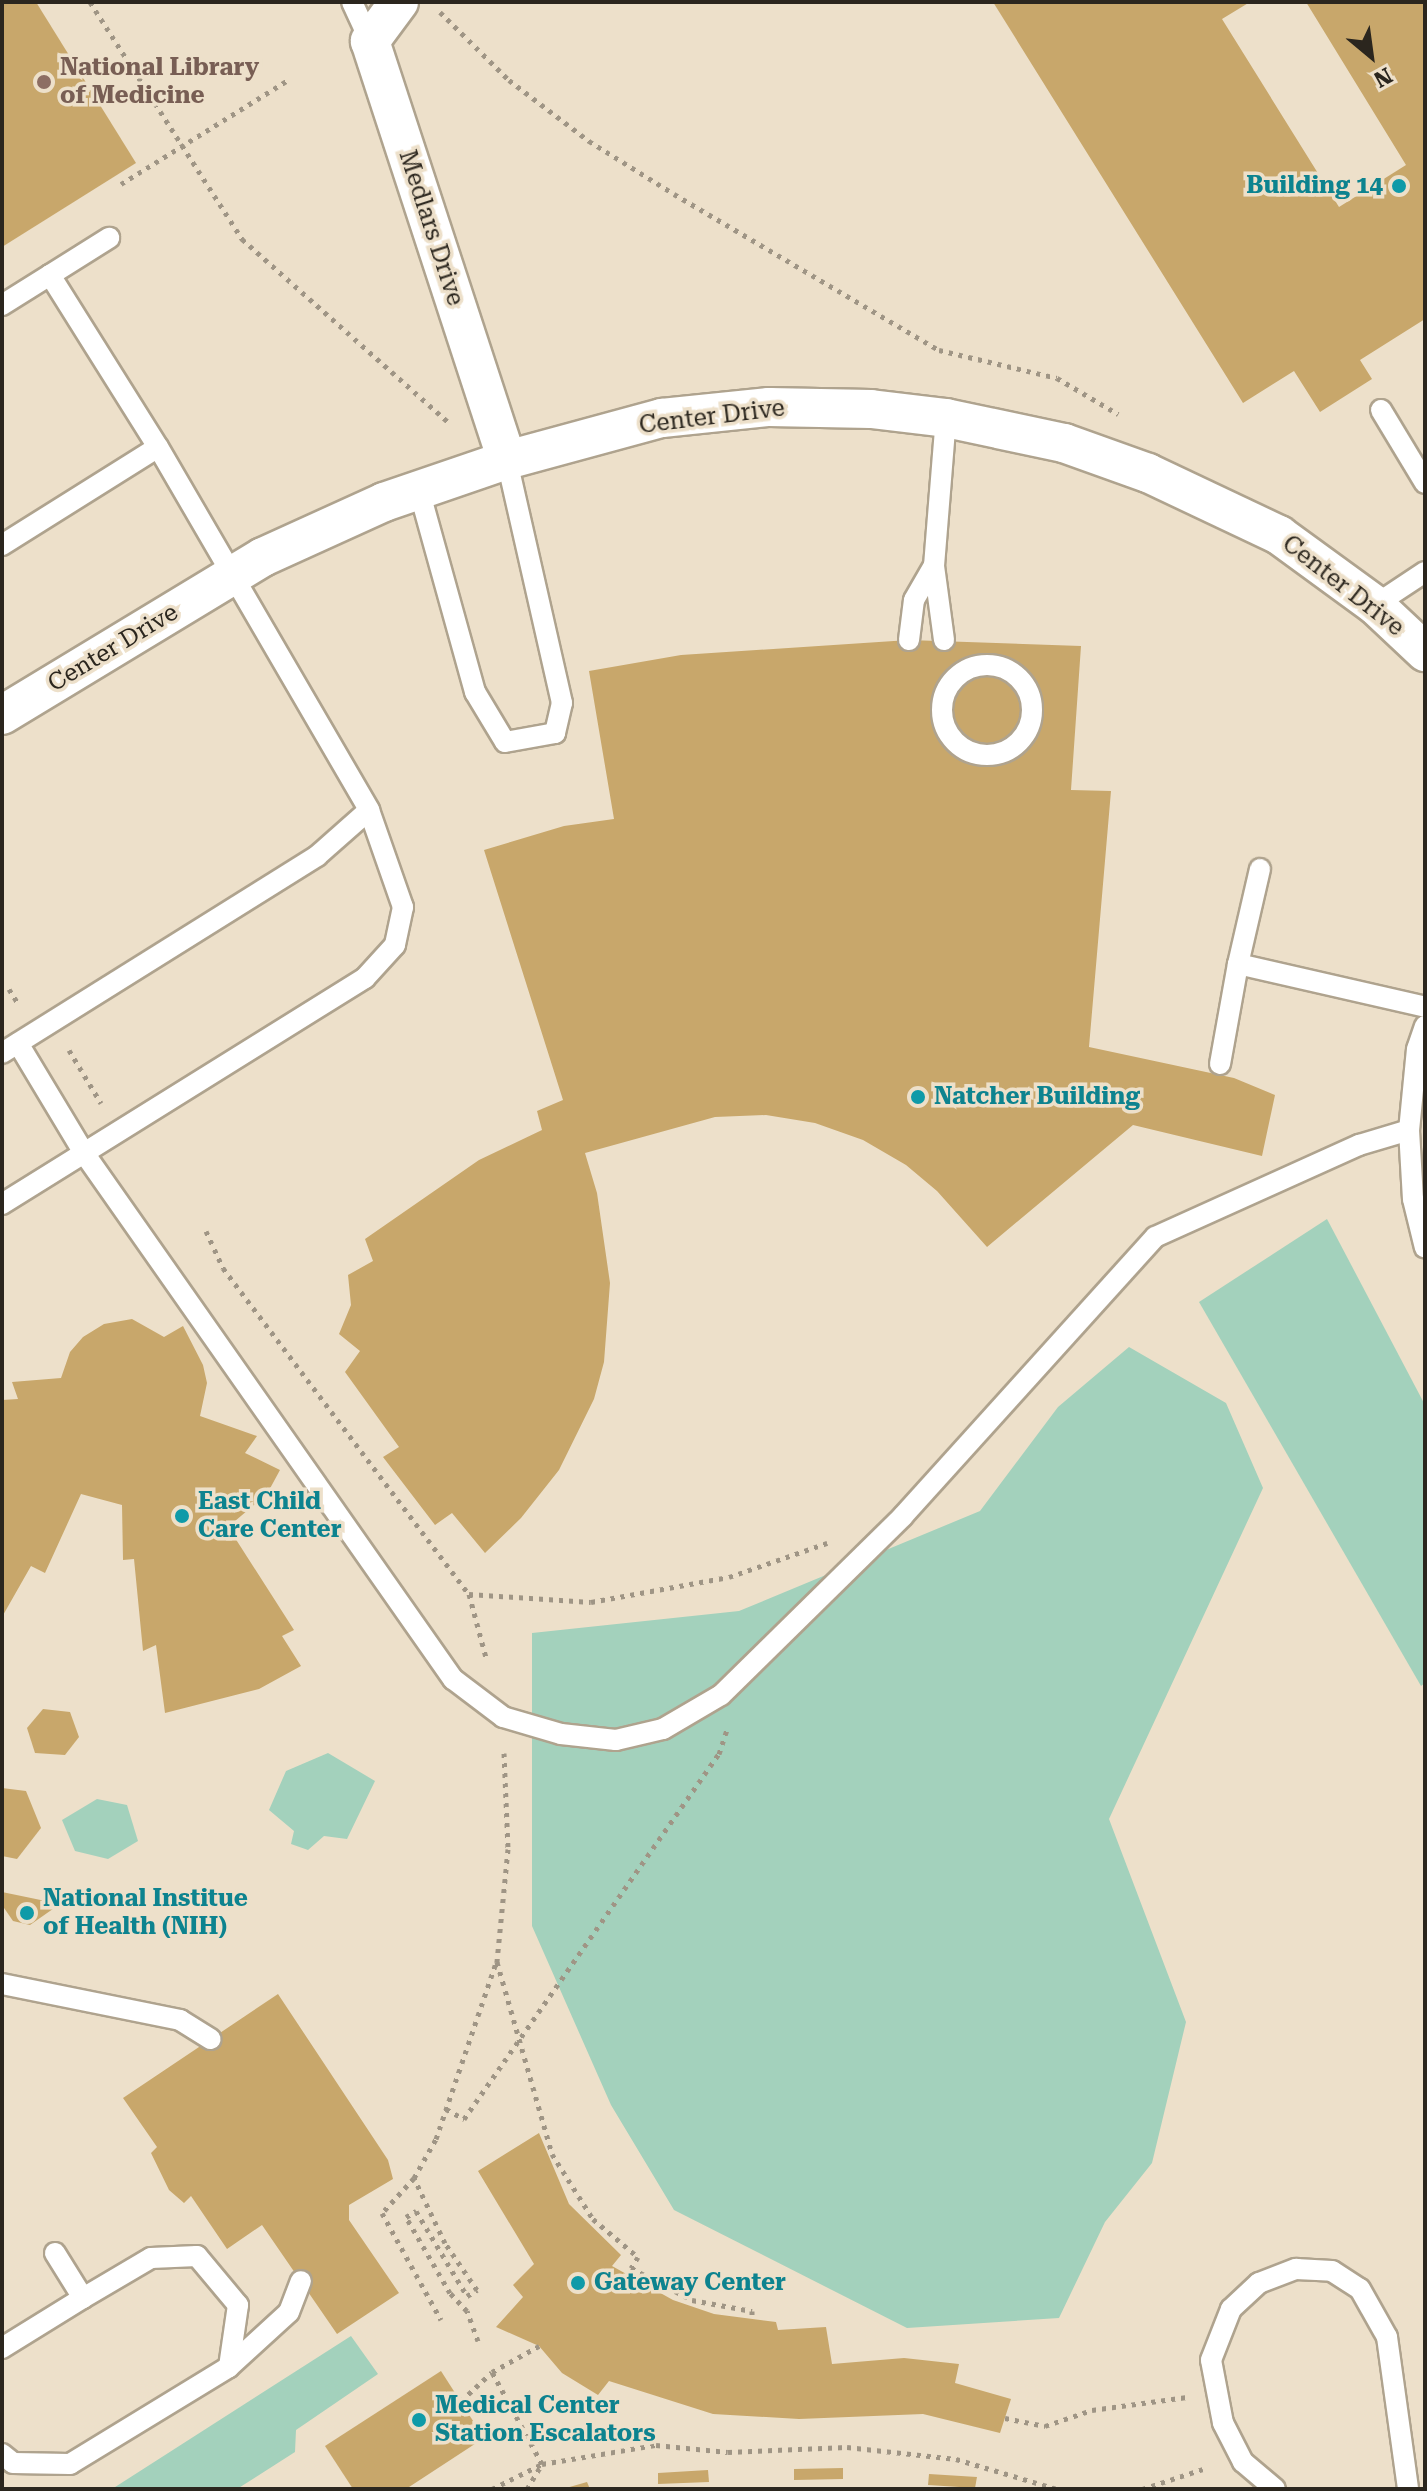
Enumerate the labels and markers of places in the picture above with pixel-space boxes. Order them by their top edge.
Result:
place label: National Library of Medicine [60,54,259,110]
marker: National Library of Medicine [35,73,53,91]
place label: Building 14 [1246,172,1383,200]
marker: Building 14 [1390,177,1408,195]
place label: Natcher Building [934,1083,1140,1111]
marker: Natcher Building [909,1088,927,1106]
place label: East Child Care Center [198,1488,342,1544]
marker: East Child Care Center [173,1507,191,1525]
place label: National Institue of Health (NIH) [43,1885,248,1941]
marker: National Institue of Health (NIH) [18,1904,36,1922]
place label: Gateway Center [594,2269,786,2297]
marker: Gateway Center [569,2274,587,2292]
place label: Medical Center Station Escalators [435,2392,656,2448]
marker: Medical Center Station Escalators [410,2411,428,2429]

